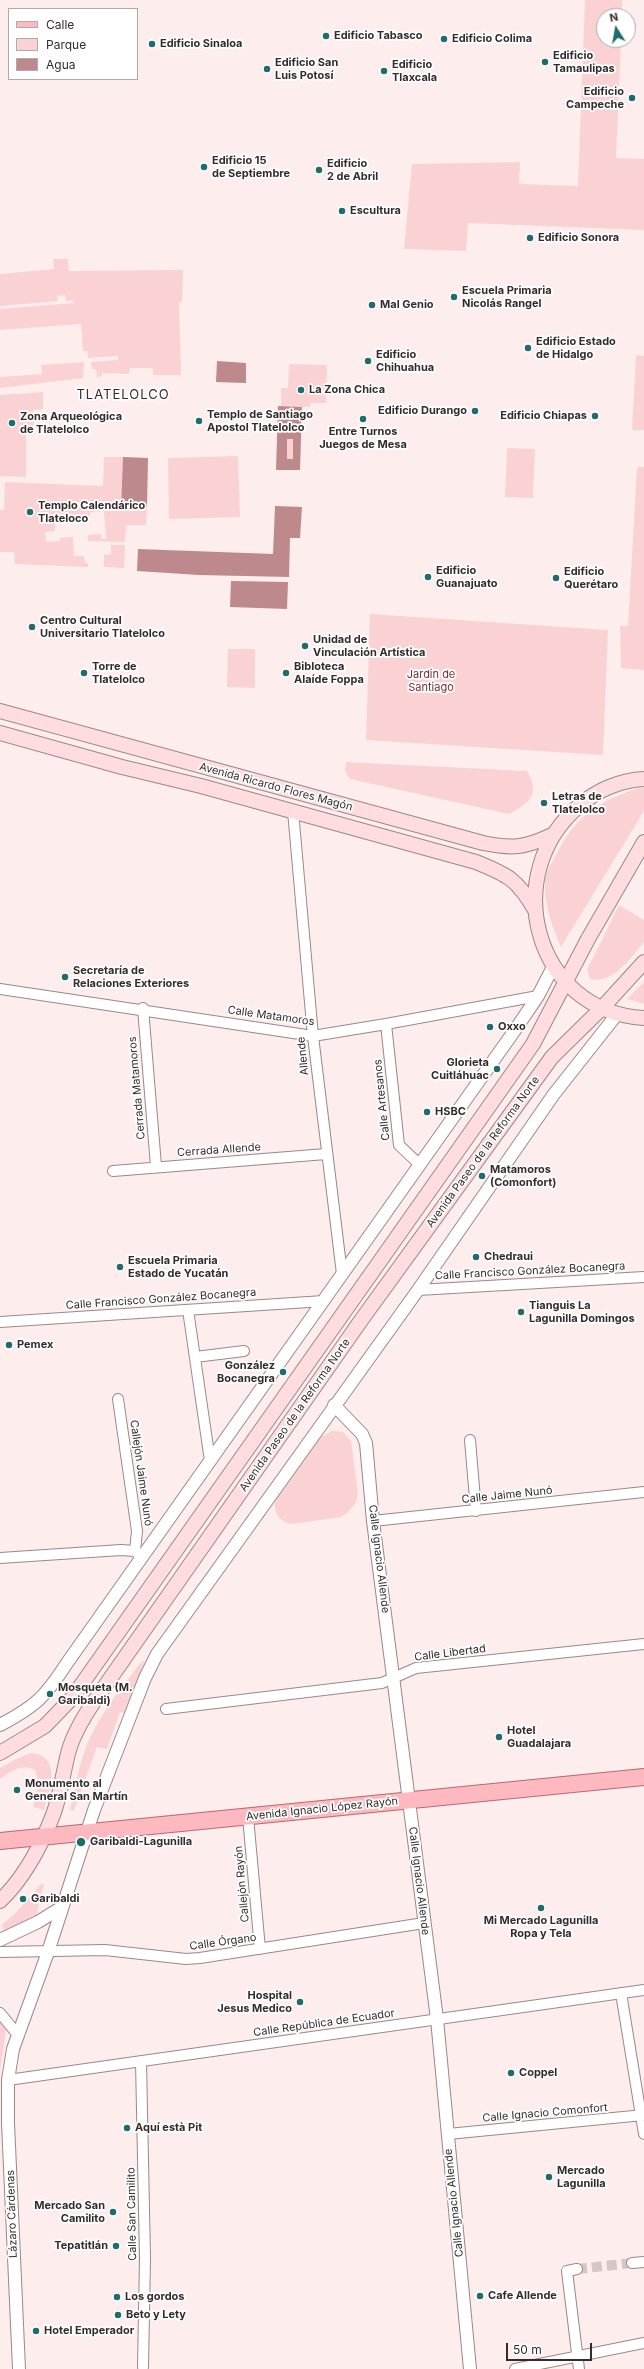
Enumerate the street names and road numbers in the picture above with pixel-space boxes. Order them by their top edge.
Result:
street label: Avenida Ricardo Flores Magón [198,760,354,814]
street label: Calle Matamoros [227,1003,315,1029]
street label: Cerrada Matamoros [126,1036,148,1140]
street label: Allende [294,1036,312,1076]
street label: Calle Artesanos [371,1059,393,1141]
street label: Avenida Paseo de la Reforma Norte [424,1074,542,1230]
street label: Cerrada Allende [177,1140,261,1160]
street label: Calle Francisco González Bocanegra [434,1259,626,1283]
street label: Calle Francisco González Bocanegra [65,1286,257,1312]
street label: Avenida Paseo de la Reforma Norte [237,1336,353,1494]
street label: Callejón Jaime Nunó [127,1419,155,1527]
street label: Calle Jaime Nunó [461,1484,553,1506]
street label: Calle Ignacio Allende [366,1504,392,1614]
street label: Calle Libertad [413,1642,487,1664]
street label: Avenida Ignacio López Rayón [245,1794,399,1824]
street label: Calle Ignacio Allende [406,1826,432,1936]
street label: Callejón Rayón [232,1845,252,1923]
street label: Calle Órgano [189,1931,257,1953]
street label: Calle República de Ecuador [252,2007,396,2039]
street label: Calle Ignacio Comonfort [482,2101,608,2125]
street label: Calle Ignacio Allende [442,2148,466,2258]
street label: Calle San Camilito [125,2167,139,2261]
street label: Lázaro Cárdenas [4,2170,20,2258]

